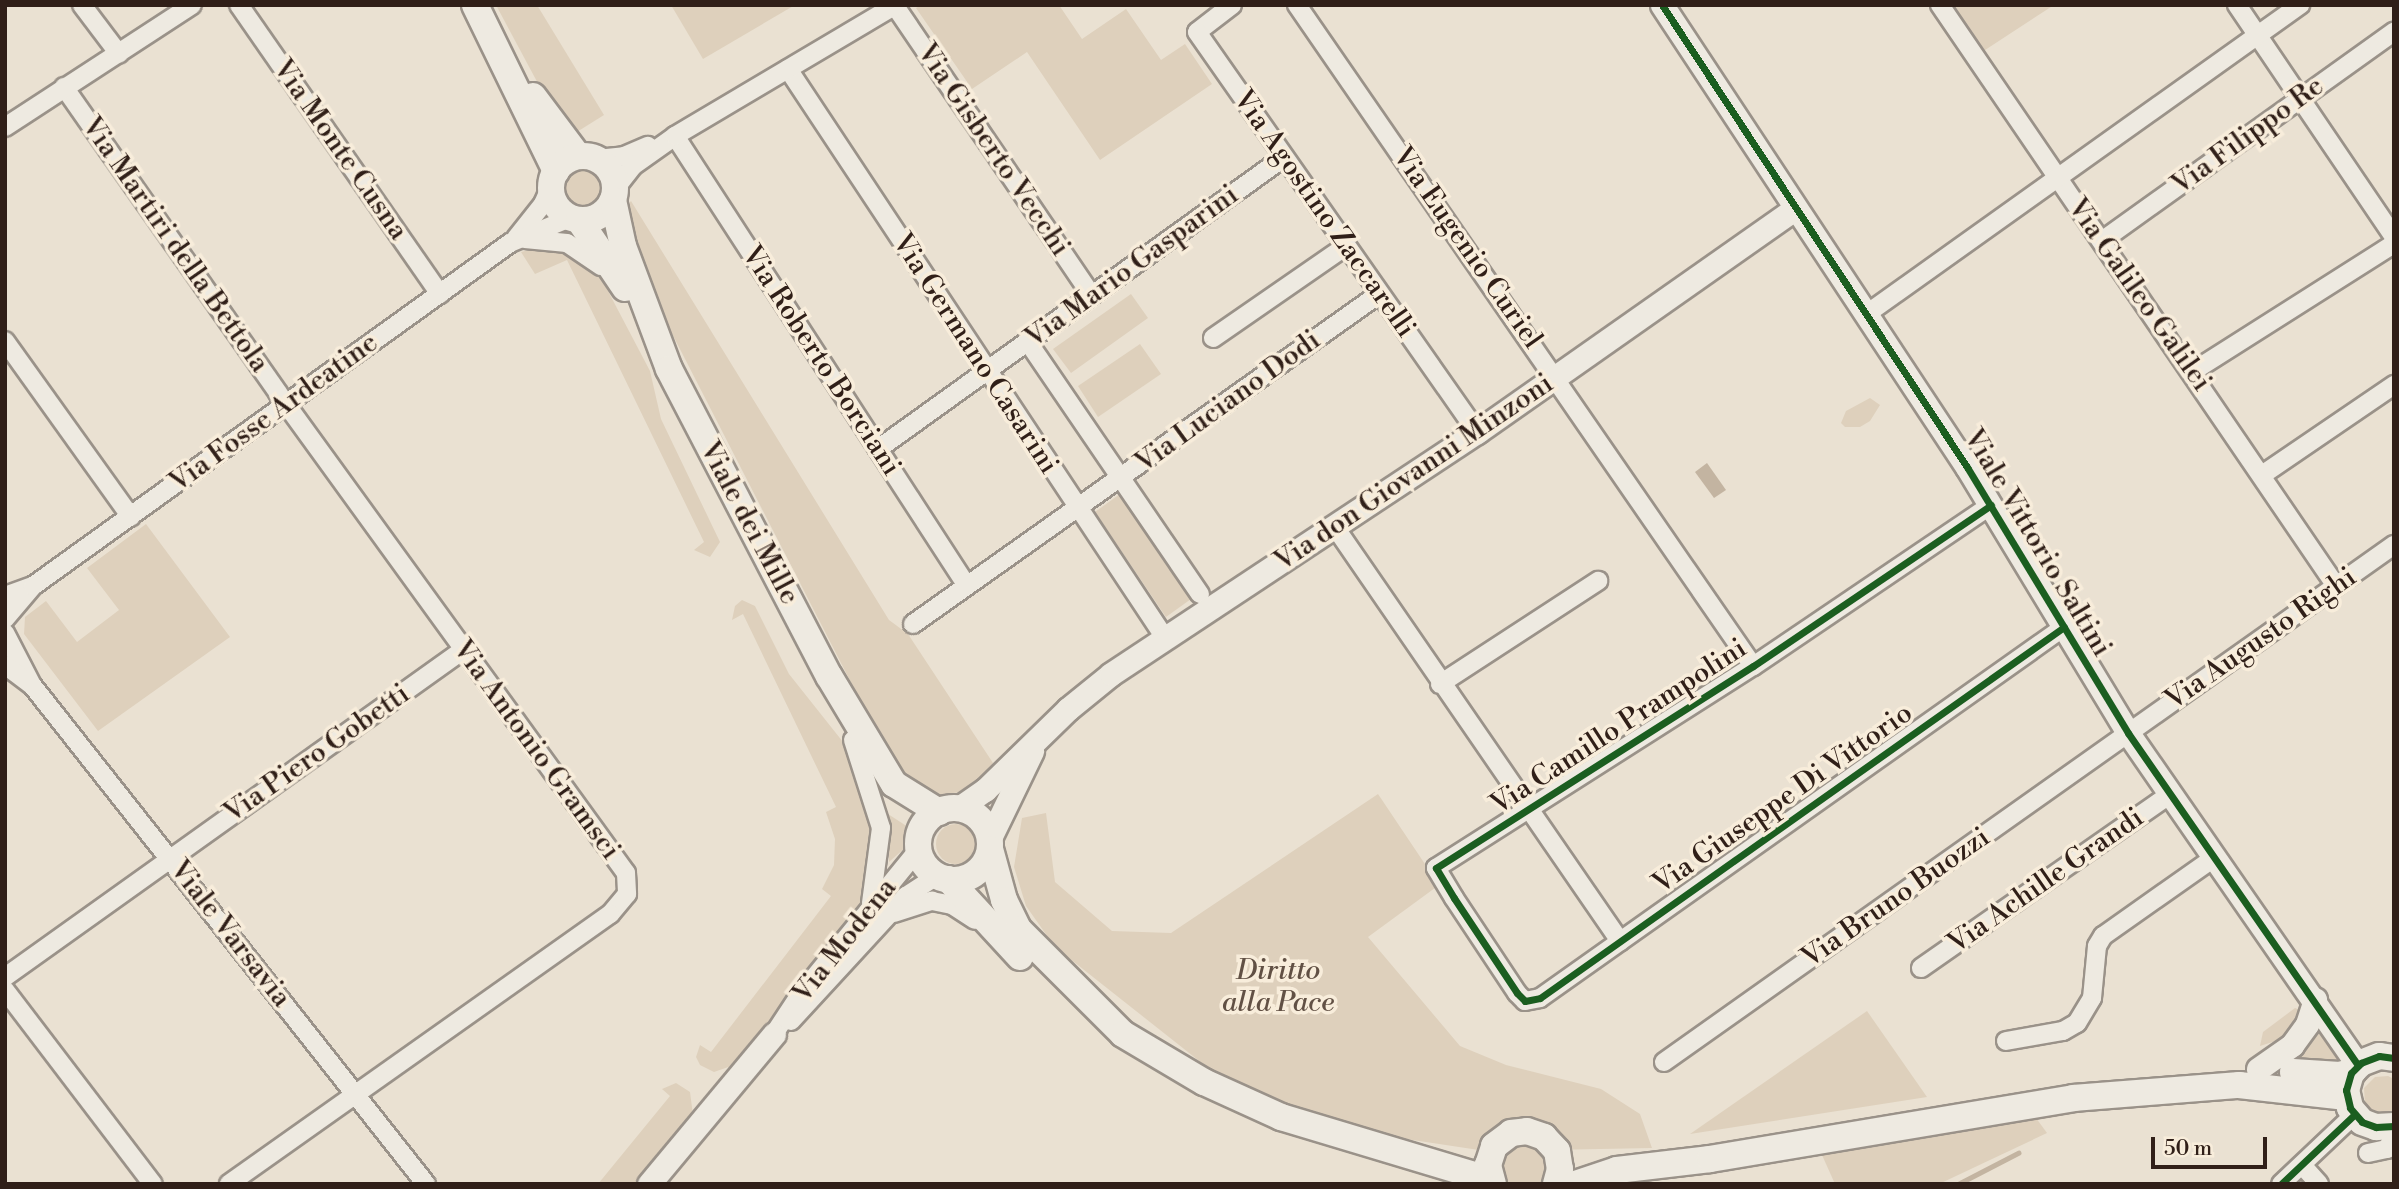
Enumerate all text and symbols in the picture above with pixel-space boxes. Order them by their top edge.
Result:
street label: Via Gisberto Vecchi [909,37,1077,263]
street label: Via Monte Cusna [265,53,415,247]
street label: Via Filippo Re [2165,70,2331,202]
street label: Via Agostino Zaccarelli [1226,84,1422,344]
street label: Via Martiri della Bettola [74,111,276,379]
street label: Via Eugenio Curiel [1385,141,1549,355]
street label: Via Mario Gasparini [1019,178,1245,356]
street label: Via Galileo Galilei [2060,192,2218,398]
street label: Via Germano Casarini [885,228,1065,480]
street label: Via Roberto Borciani [734,240,908,482]
street label: Via Luciano Dodi [1129,324,1327,480]
street label: Via Fosse Ardeatine [163,326,385,500]
street label: Via don Giovanni Minzoni [1268,367,1560,579]
street label: Viale Vittorio Saltini [1956,423,2118,663]
street label: Viale dei Mille [692,436,806,610]
street label: Via Augusto Righi [2159,561,2363,717]
street label: Via Camillo Prampolini [1485,632,1753,822]
street label: Via Antonio Gramsci [445,634,627,866]
street label: Via Piero Gobetti [218,677,416,831]
street label: Via Giuseppe Di Vittorio [1647,697,1919,901]
street label: Via Achille Grandi [1942,801,2150,961]
street label: Via Bruno Buozzi [1796,821,1996,975]
street label: Viale Varsavia [162,854,298,1014]
street label: Via Modena [786,872,904,1010]
park label: Diritto alla Pace [1222,954,1334,1020]
scale bar [2154,1122,2270,1166]
text: 50 m [2164,1136,2212,1162]

